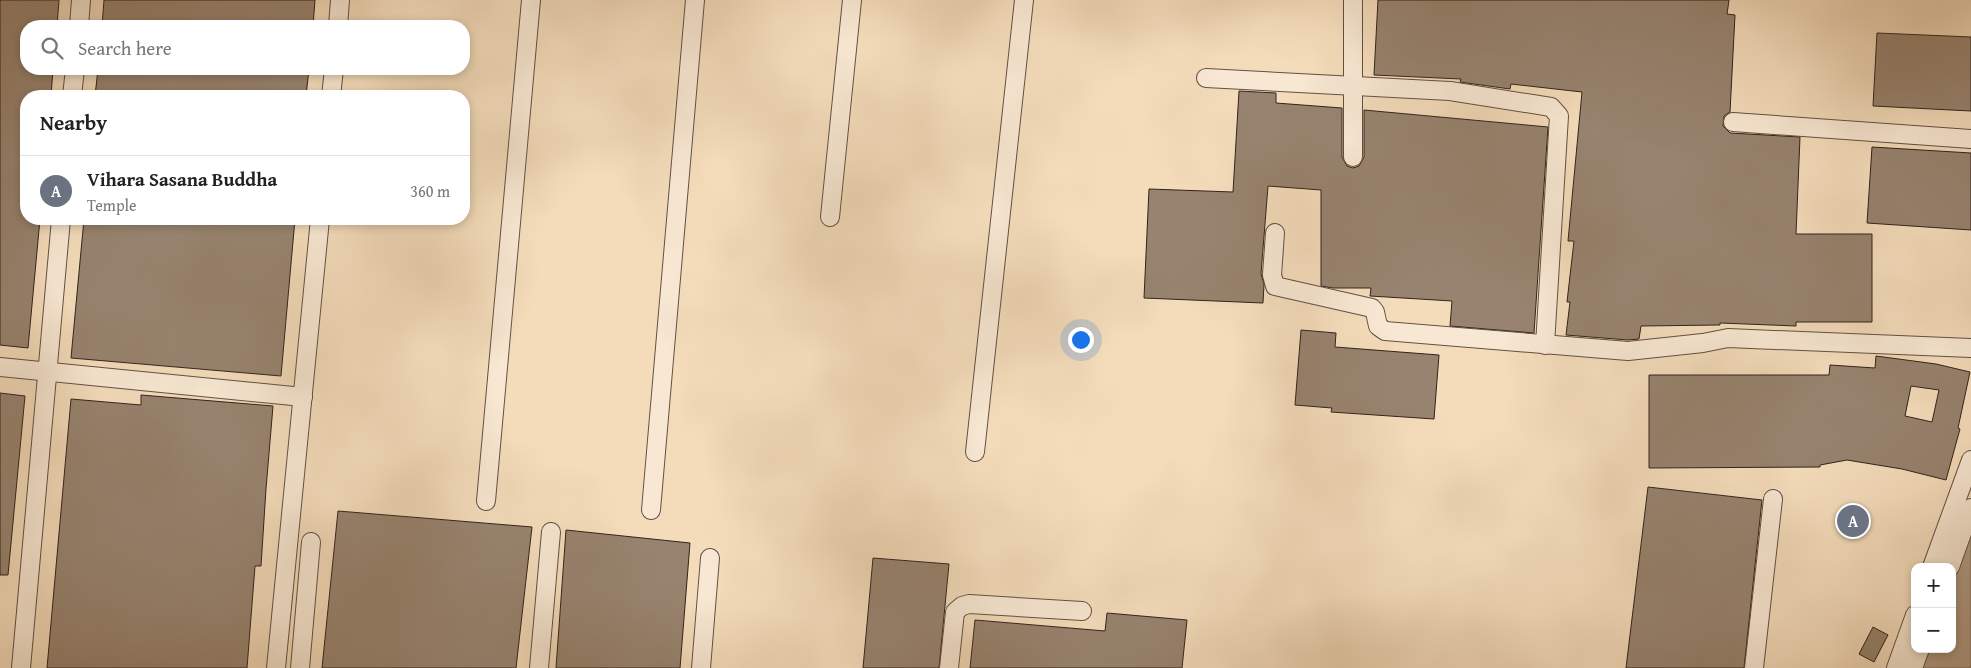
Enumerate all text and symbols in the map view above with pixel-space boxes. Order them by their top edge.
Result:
search box [20,20,470,75]
icon: search [38,34,66,62]
text: Search here [78,34,172,62]
text: Nearby [40,107,107,138]
text: Vihara Sasana Buddha [87,165,277,193]
text: A [51,179,61,203]
text: 360 m [410,179,450,203]
text: Temple [87,193,137,217]
your location [1068,327,1094,353]
pin: A [1837,502,1869,540]
map controls [1911,563,1956,653]
button: + [1911,563,1956,608]
button: − [1911,608,1956,653]

